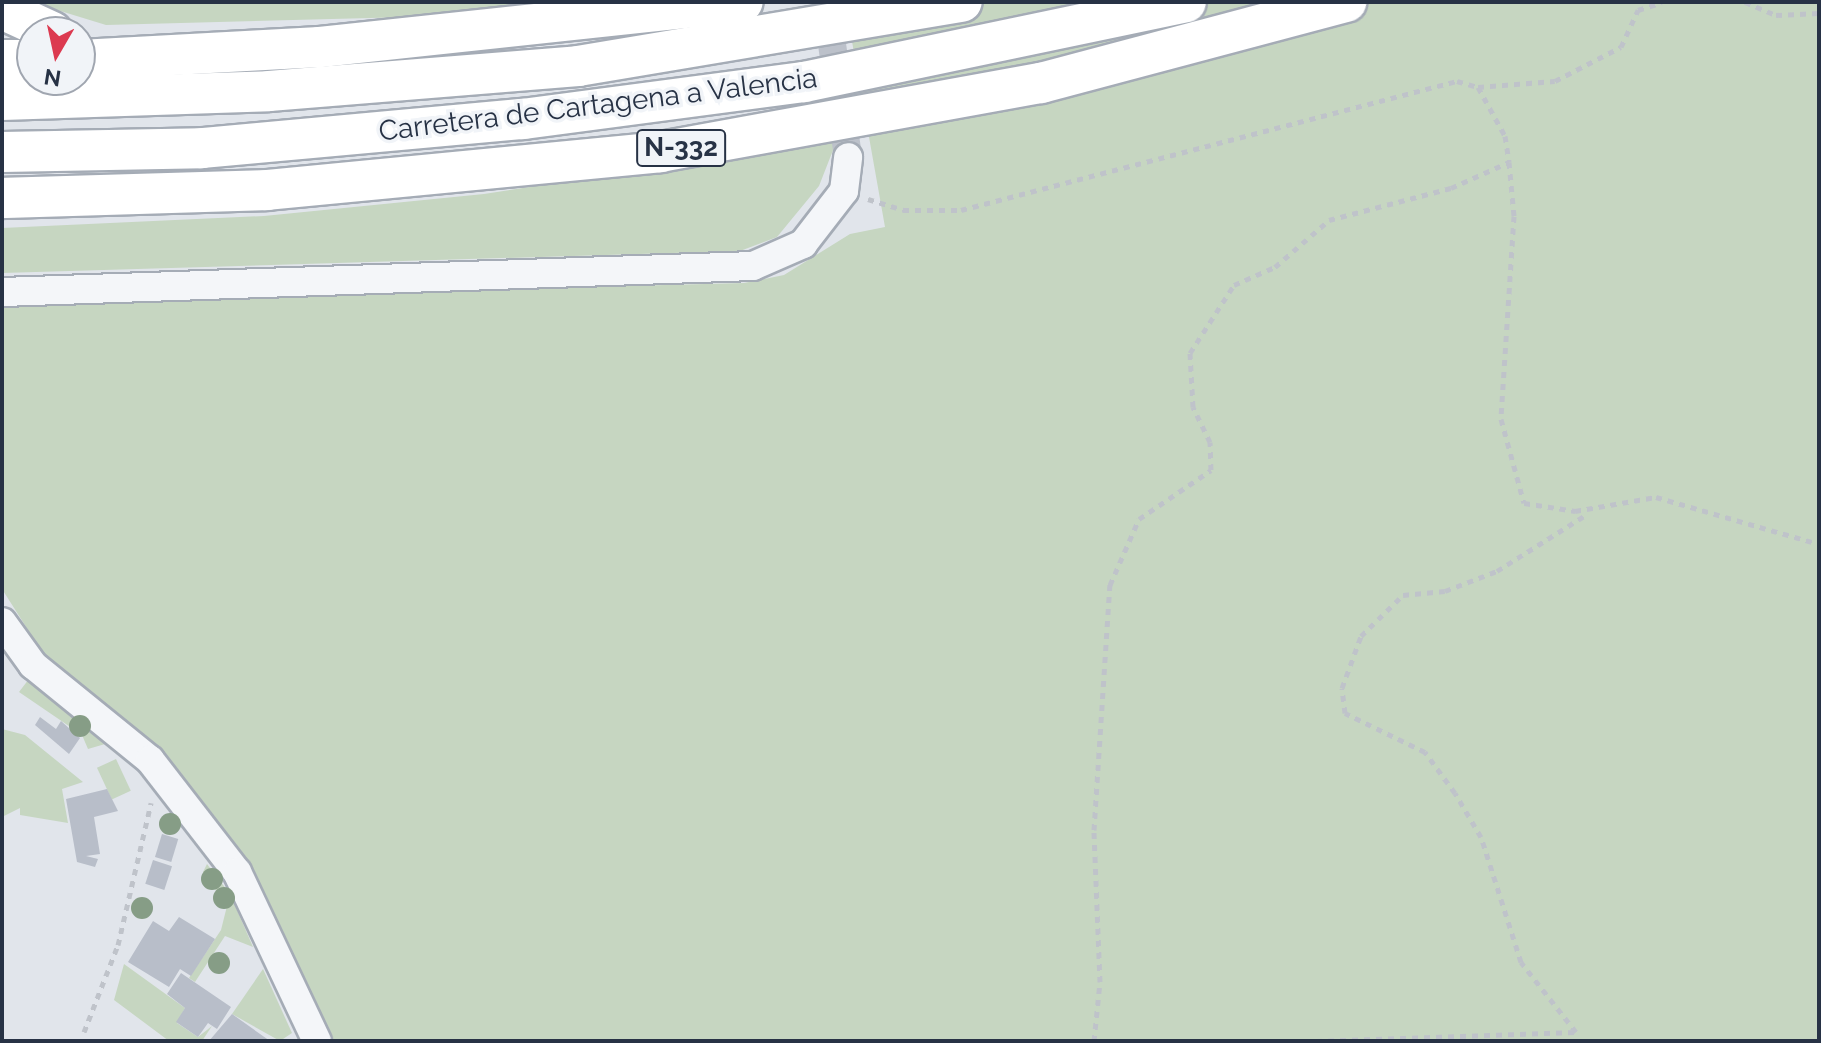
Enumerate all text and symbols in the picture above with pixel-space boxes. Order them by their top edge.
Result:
north arrow [16,16,96,96]
street label: Carretera de Cartagena a Valencia [376,61,820,149]
text: N [42,64,63,92]
road number: N-332 [635,126,727,170]

